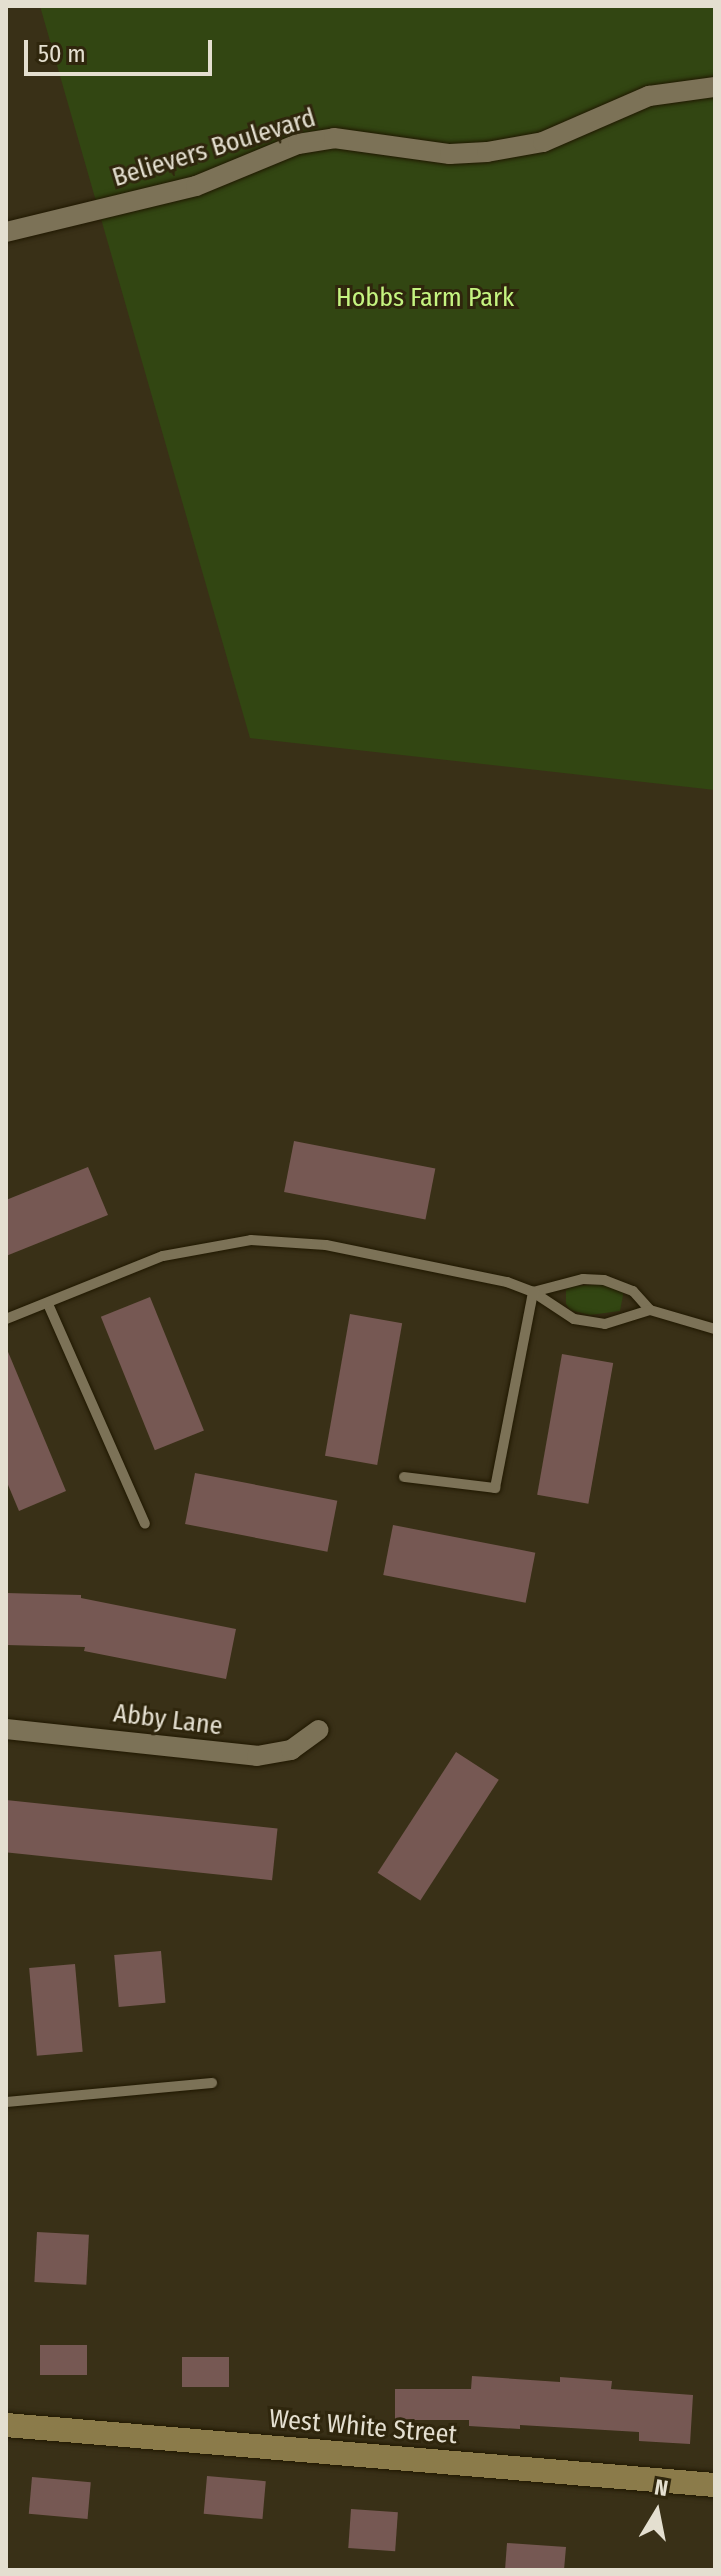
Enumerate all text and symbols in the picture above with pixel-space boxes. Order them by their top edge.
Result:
scale bar [28,24,216,74]
text: 50 m [38,40,86,68]
street label: Believers Boulevard [109,102,319,194]
park label: Hobbs Farm Park [336,282,514,314]
street label: Abby Lane [112,1698,224,1742]
street label: West White Street [268,2403,458,2451]
north arrow [617,2472,697,2552]
text: N [652,2473,670,2502]

